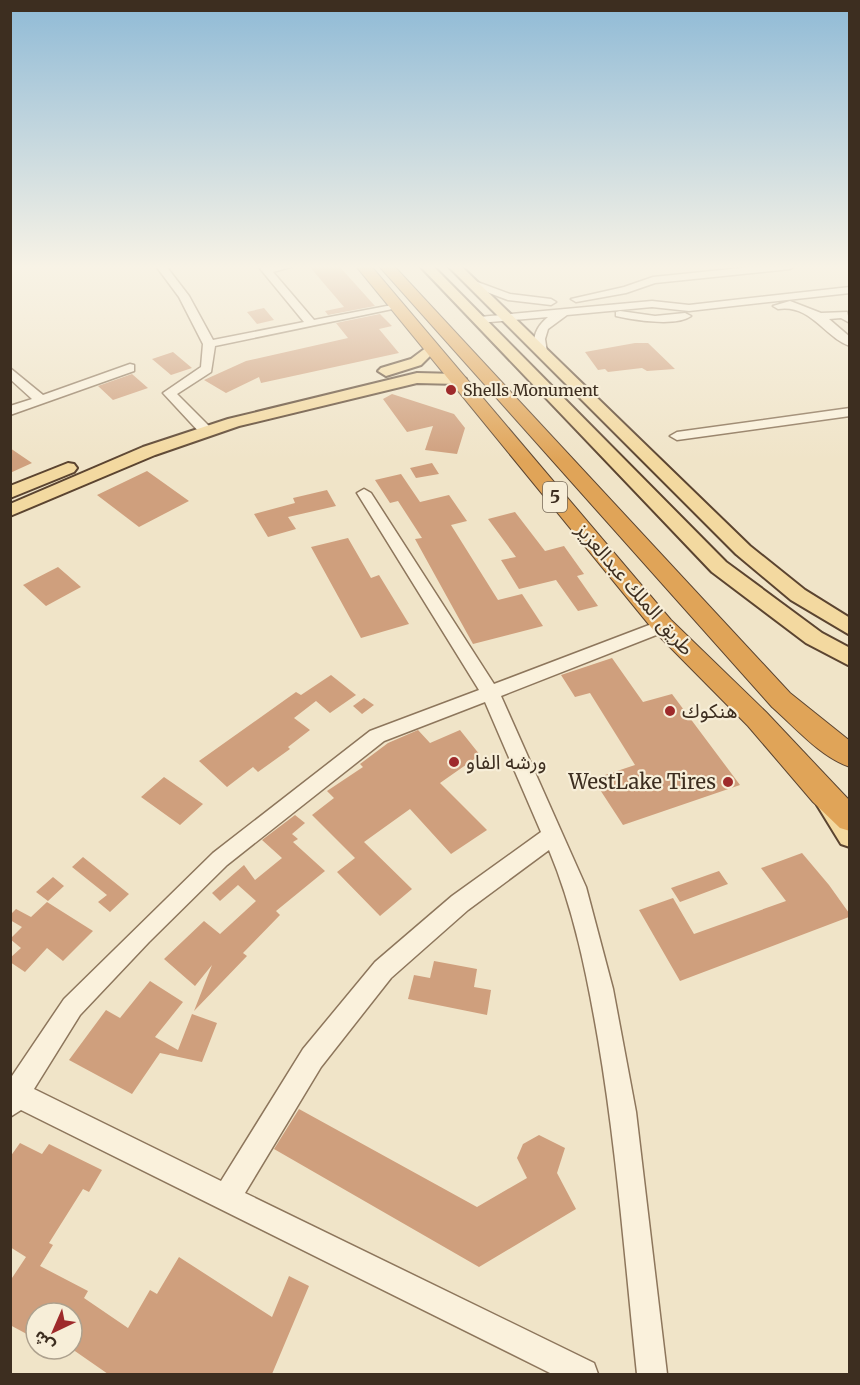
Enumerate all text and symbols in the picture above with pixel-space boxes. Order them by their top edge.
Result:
place label: Shells Monument [463,380,600,400]
marker: Shells Monument [444,383,458,397]
road number: 5 [543,482,567,512]
street label: طريق الملك عبدالعزيز [570,516,700,661]
place label: هنكوك [682,698,738,723]
marker: هنكوك [663,704,677,718]
place label: ورشه الفاو [466,749,546,774]
marker: ورشه الفاو [447,755,461,769]
place label: WestLake Tires [567,769,716,794]
marker: WestLake Tires [721,775,735,789]
north arrow [24,1301,84,1361]
text: ش [29,1327,58,1357]

